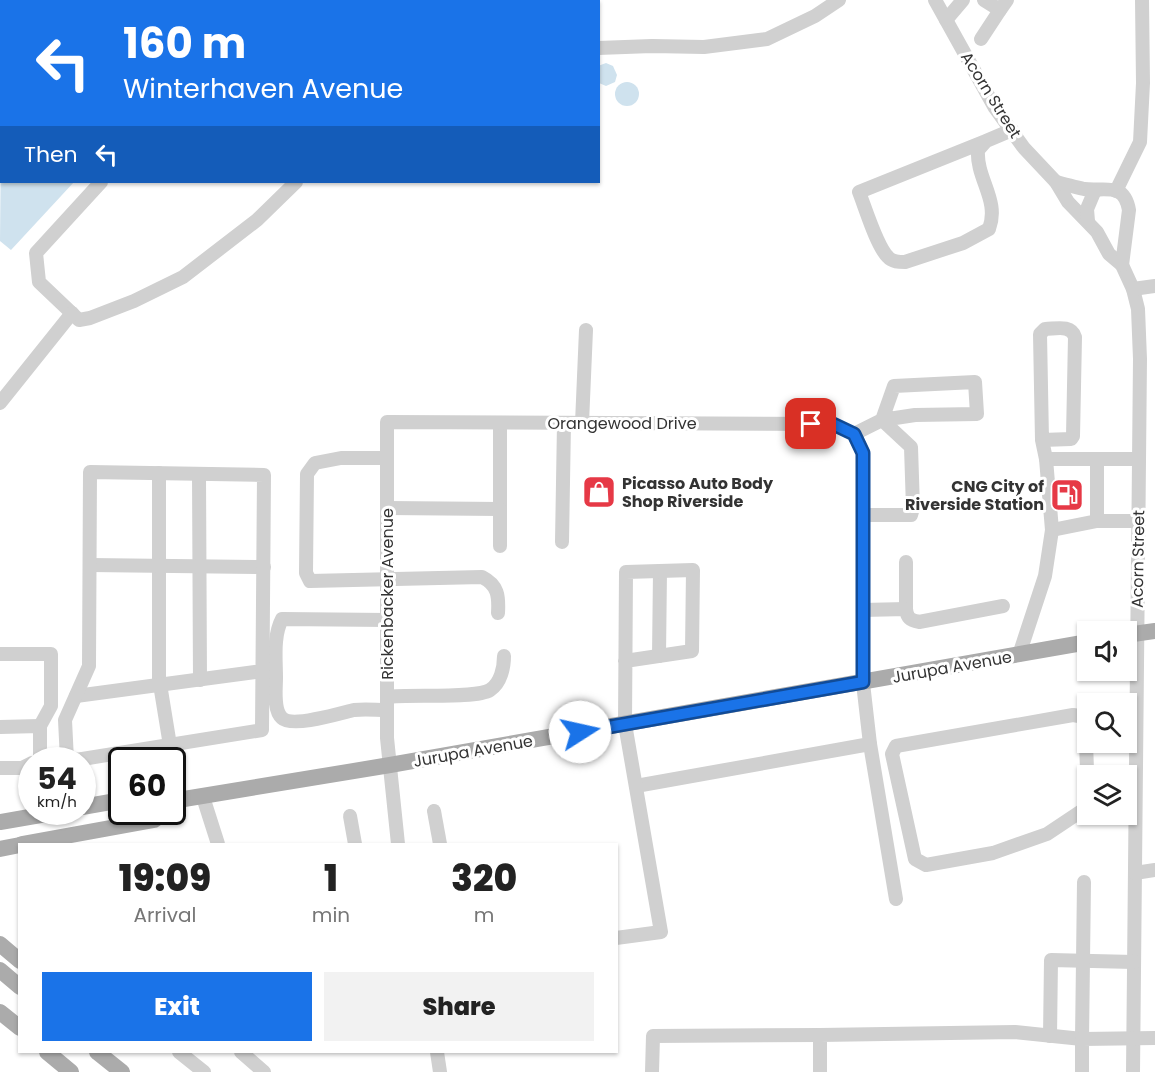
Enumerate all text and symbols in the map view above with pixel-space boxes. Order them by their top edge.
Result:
text: 160 m [123,14,246,73]
icon: left [24,24,102,102]
street label: Acorn Street [955,47,1027,143]
text: Winterhaven Avenue [123,70,403,107]
icon: left [90,138,123,171]
text: Then [24,139,78,170]
pin [785,398,836,449]
icon: arrive [794,407,827,440]
street label: Orangewood Drive [547,412,697,435]
place label: Picasso Auto Body Shop Riverside [622,472,774,513]
shop icon: Picasso Auto Body Shop Riverside [581,474,617,510]
place label: CNG City of Riverside Station [905,475,1044,516]
fuel station icon: CNG City of Riverside Station [1049,477,1085,513]
street label: Rickenbacker Avenue [376,508,399,680]
street label: Acorn Street [1126,510,1150,608]
map controls [1077,621,1137,825]
button: sound [1077,621,1137,681]
street label: Jurupa Avenue [890,645,1014,689]
button: search [1077,693,1137,753]
position arrow [548,700,612,764]
street label: Jurupa Avenue [411,729,535,773]
speed limit sign: 60 [108,747,186,825]
text: 54 [37,757,77,800]
button: layers [1077,765,1137,825]
text: km/h [37,791,77,812]
text: 19:09 [119,853,211,904]
text: 1 [324,853,338,904]
text: 320 [451,853,517,904]
text: Arrival [133,901,196,929]
text: min [312,901,350,929]
text: m [474,901,494,929]
button: Exit [42,972,312,1041]
button: Share [324,972,594,1041]

